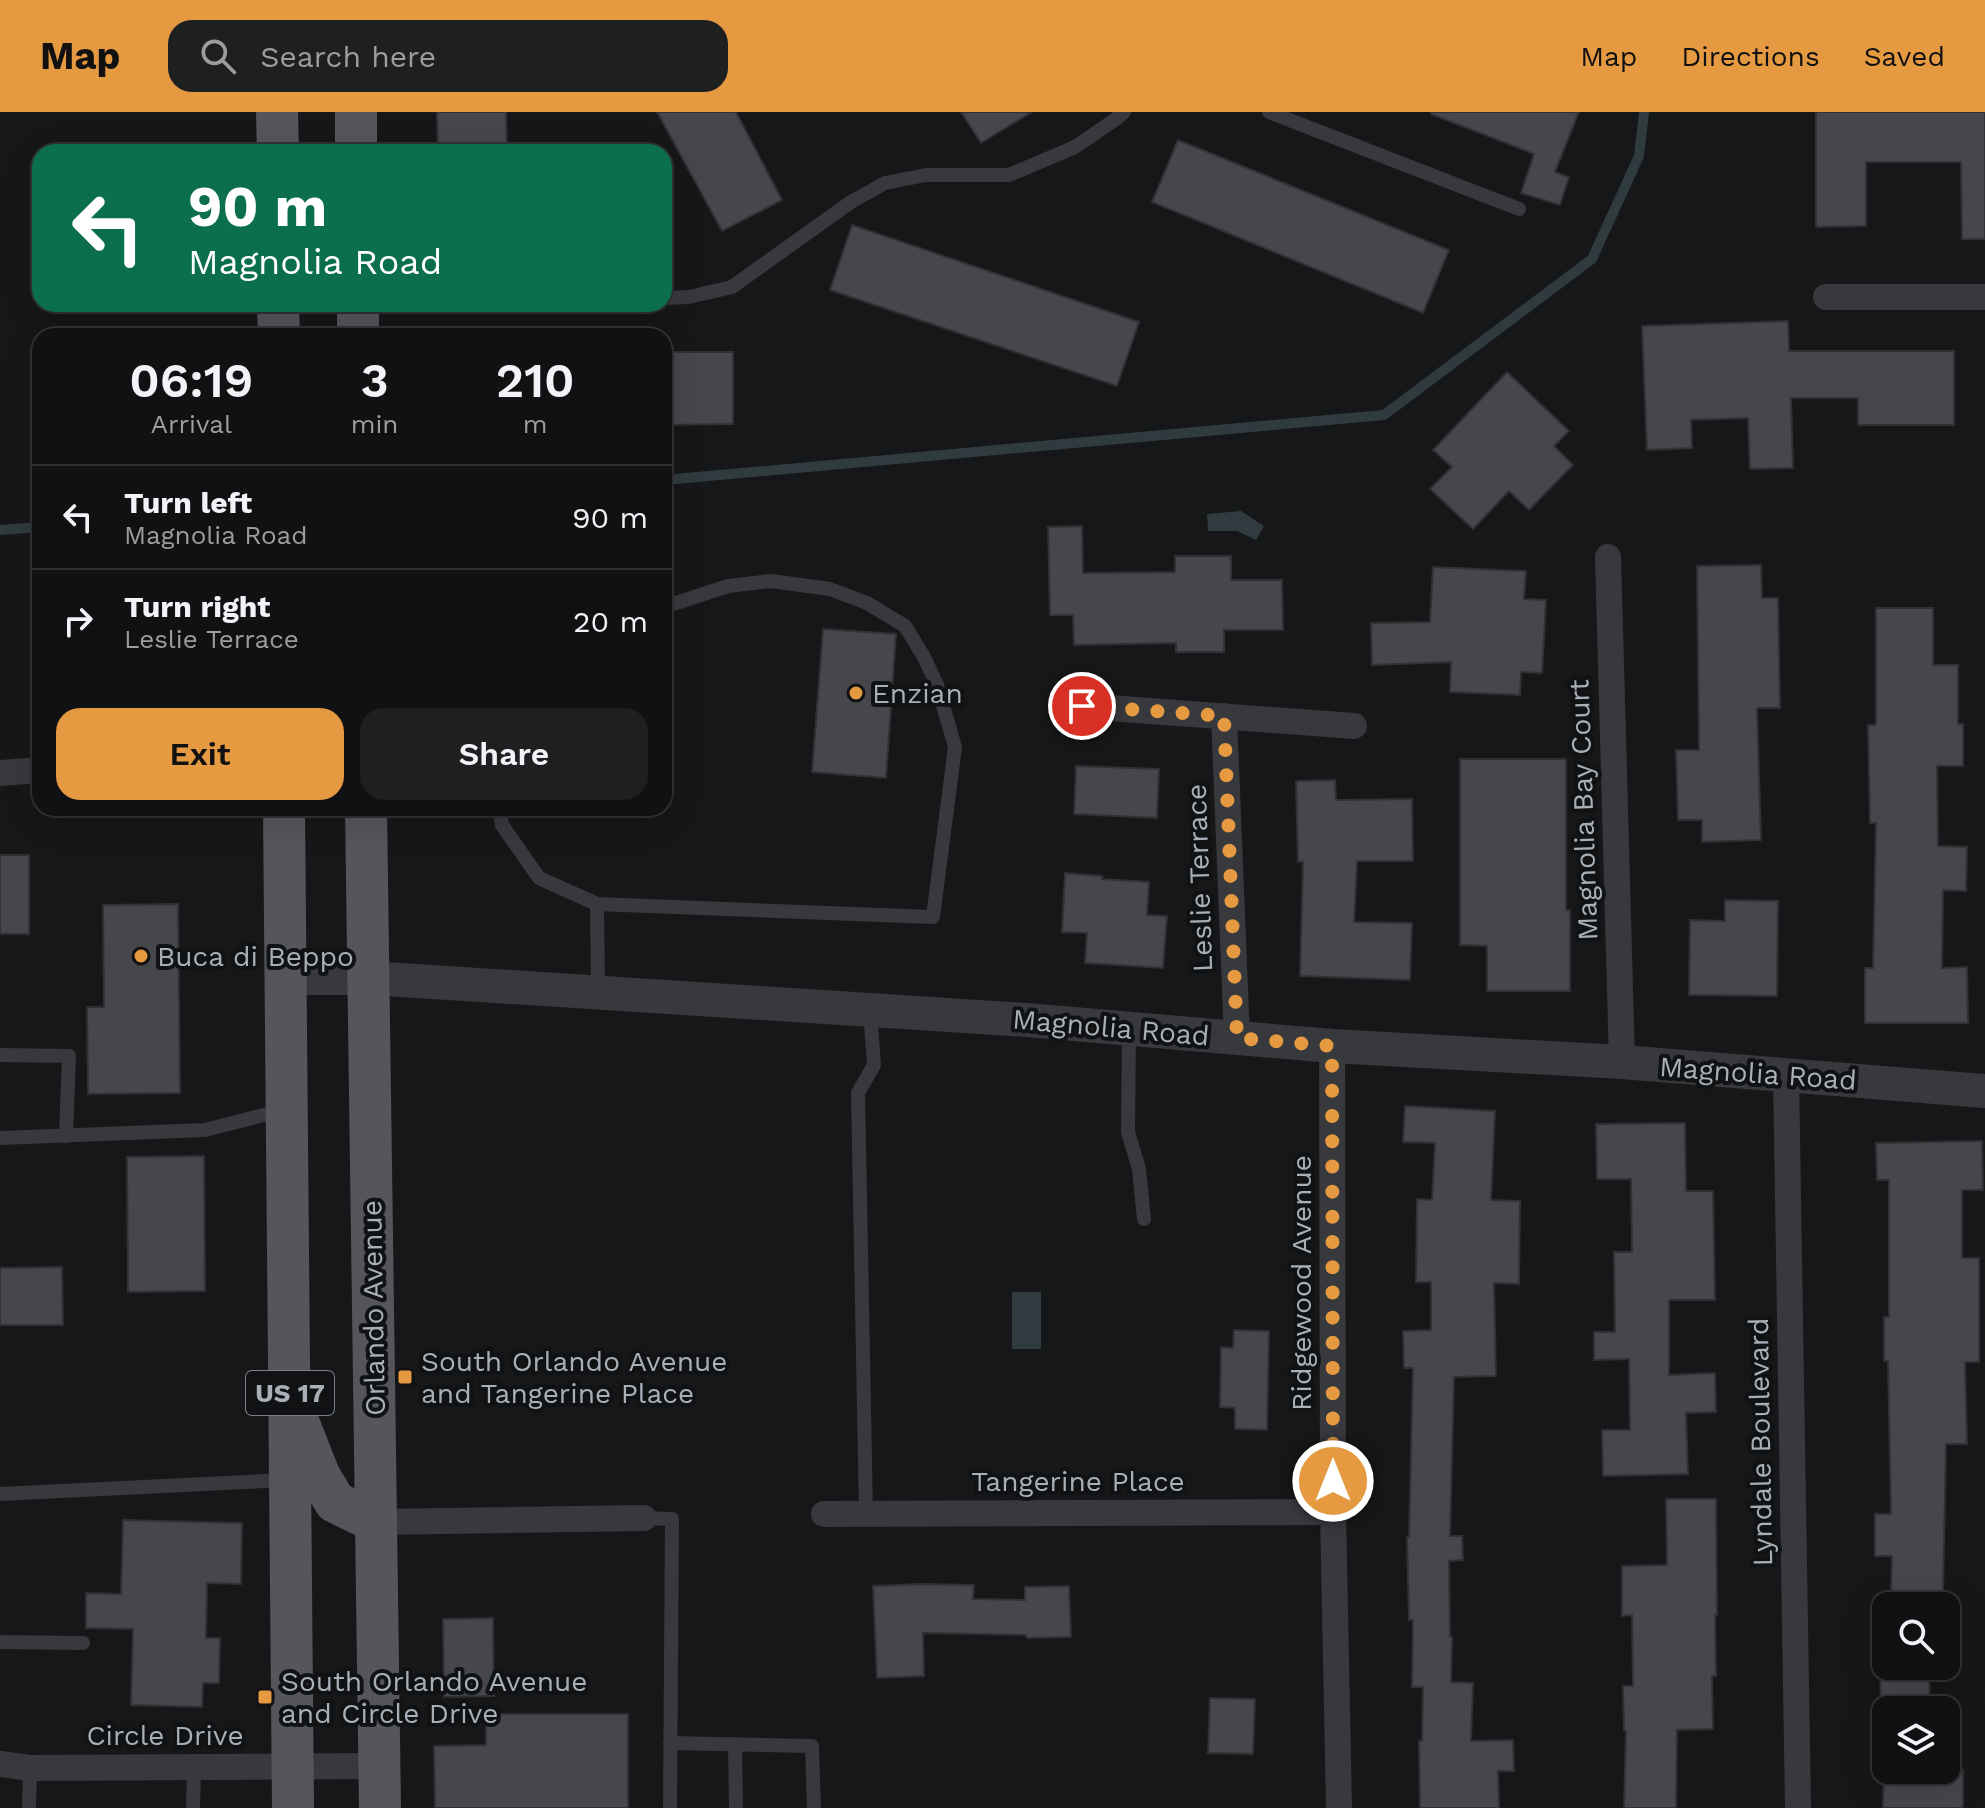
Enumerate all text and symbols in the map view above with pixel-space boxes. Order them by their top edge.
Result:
search box [168,20,728,92]
text: Map [40,34,120,78]
icon: search [196,34,240,78]
text: Search here [260,39,436,74]
text: Map [1580,40,1637,73]
text: Directions [1681,40,1820,73]
text: Saved [1864,40,1945,73]
text: 90 m [188,174,327,240]
icon: left [56,176,160,280]
text: Magnolia Road [188,241,442,283]
text: 06:19 [129,352,253,409]
text: 3 [360,352,389,409]
text: 210 [496,352,575,409]
text: Arrival [151,409,232,439]
text: min [351,409,398,439]
text: m [523,409,548,439]
text: Turn left [124,485,252,520]
icon: left [56,495,100,539]
text: 90 m [572,500,648,535]
text: Magnolia Road [124,520,308,550]
text: Turn right [124,589,270,624]
icon: right [56,599,100,643]
text: 20 m [573,604,648,639]
text: Leslie Terrace [124,624,299,654]
pin [1048,672,1116,740]
place label: Enzian [872,677,963,710]
street label: Magnolia Bay Court [1562,678,1605,941]
marker: Enzian [847,684,865,702]
icon: arrive [1060,684,1104,728]
button: Exit [56,708,344,800]
button: Share [360,708,648,800]
street label: Leslie Terrace [1180,783,1219,973]
place label: Buca di Beppo [157,940,354,973]
marker: Buca di Beppo [132,947,150,965]
street label: Magnolia Road [1011,1002,1211,1053]
street label: Magnolia Road [1658,1050,1858,1097]
street label: Ridgewood Avenue [1285,1155,1318,1411]
street label: Orlando Avenue [355,1200,392,1416]
street label: Lyndale Boulevard [1742,1317,1779,1567]
place label: South Orlando Avenue and Tangerine Place [421,1345,727,1410]
marker: South Orlando Avenue and Tangerine Place [396,1368,414,1386]
road number: US 17 [246,1371,334,1415]
position arrow [1291,1439,1375,1523]
street label: Tangerine Place [971,1465,1185,1498]
map controls [1872,1592,1960,1784]
button: search [1872,1592,1960,1680]
place label: South Orlando Avenue and Circle Drive [281,1665,587,1730]
marker: South Orlando Avenue and Circle Drive [256,1688,274,1706]
button: layers [1872,1696,1960,1784]
street label: Circle Drive [86,1719,244,1752]

